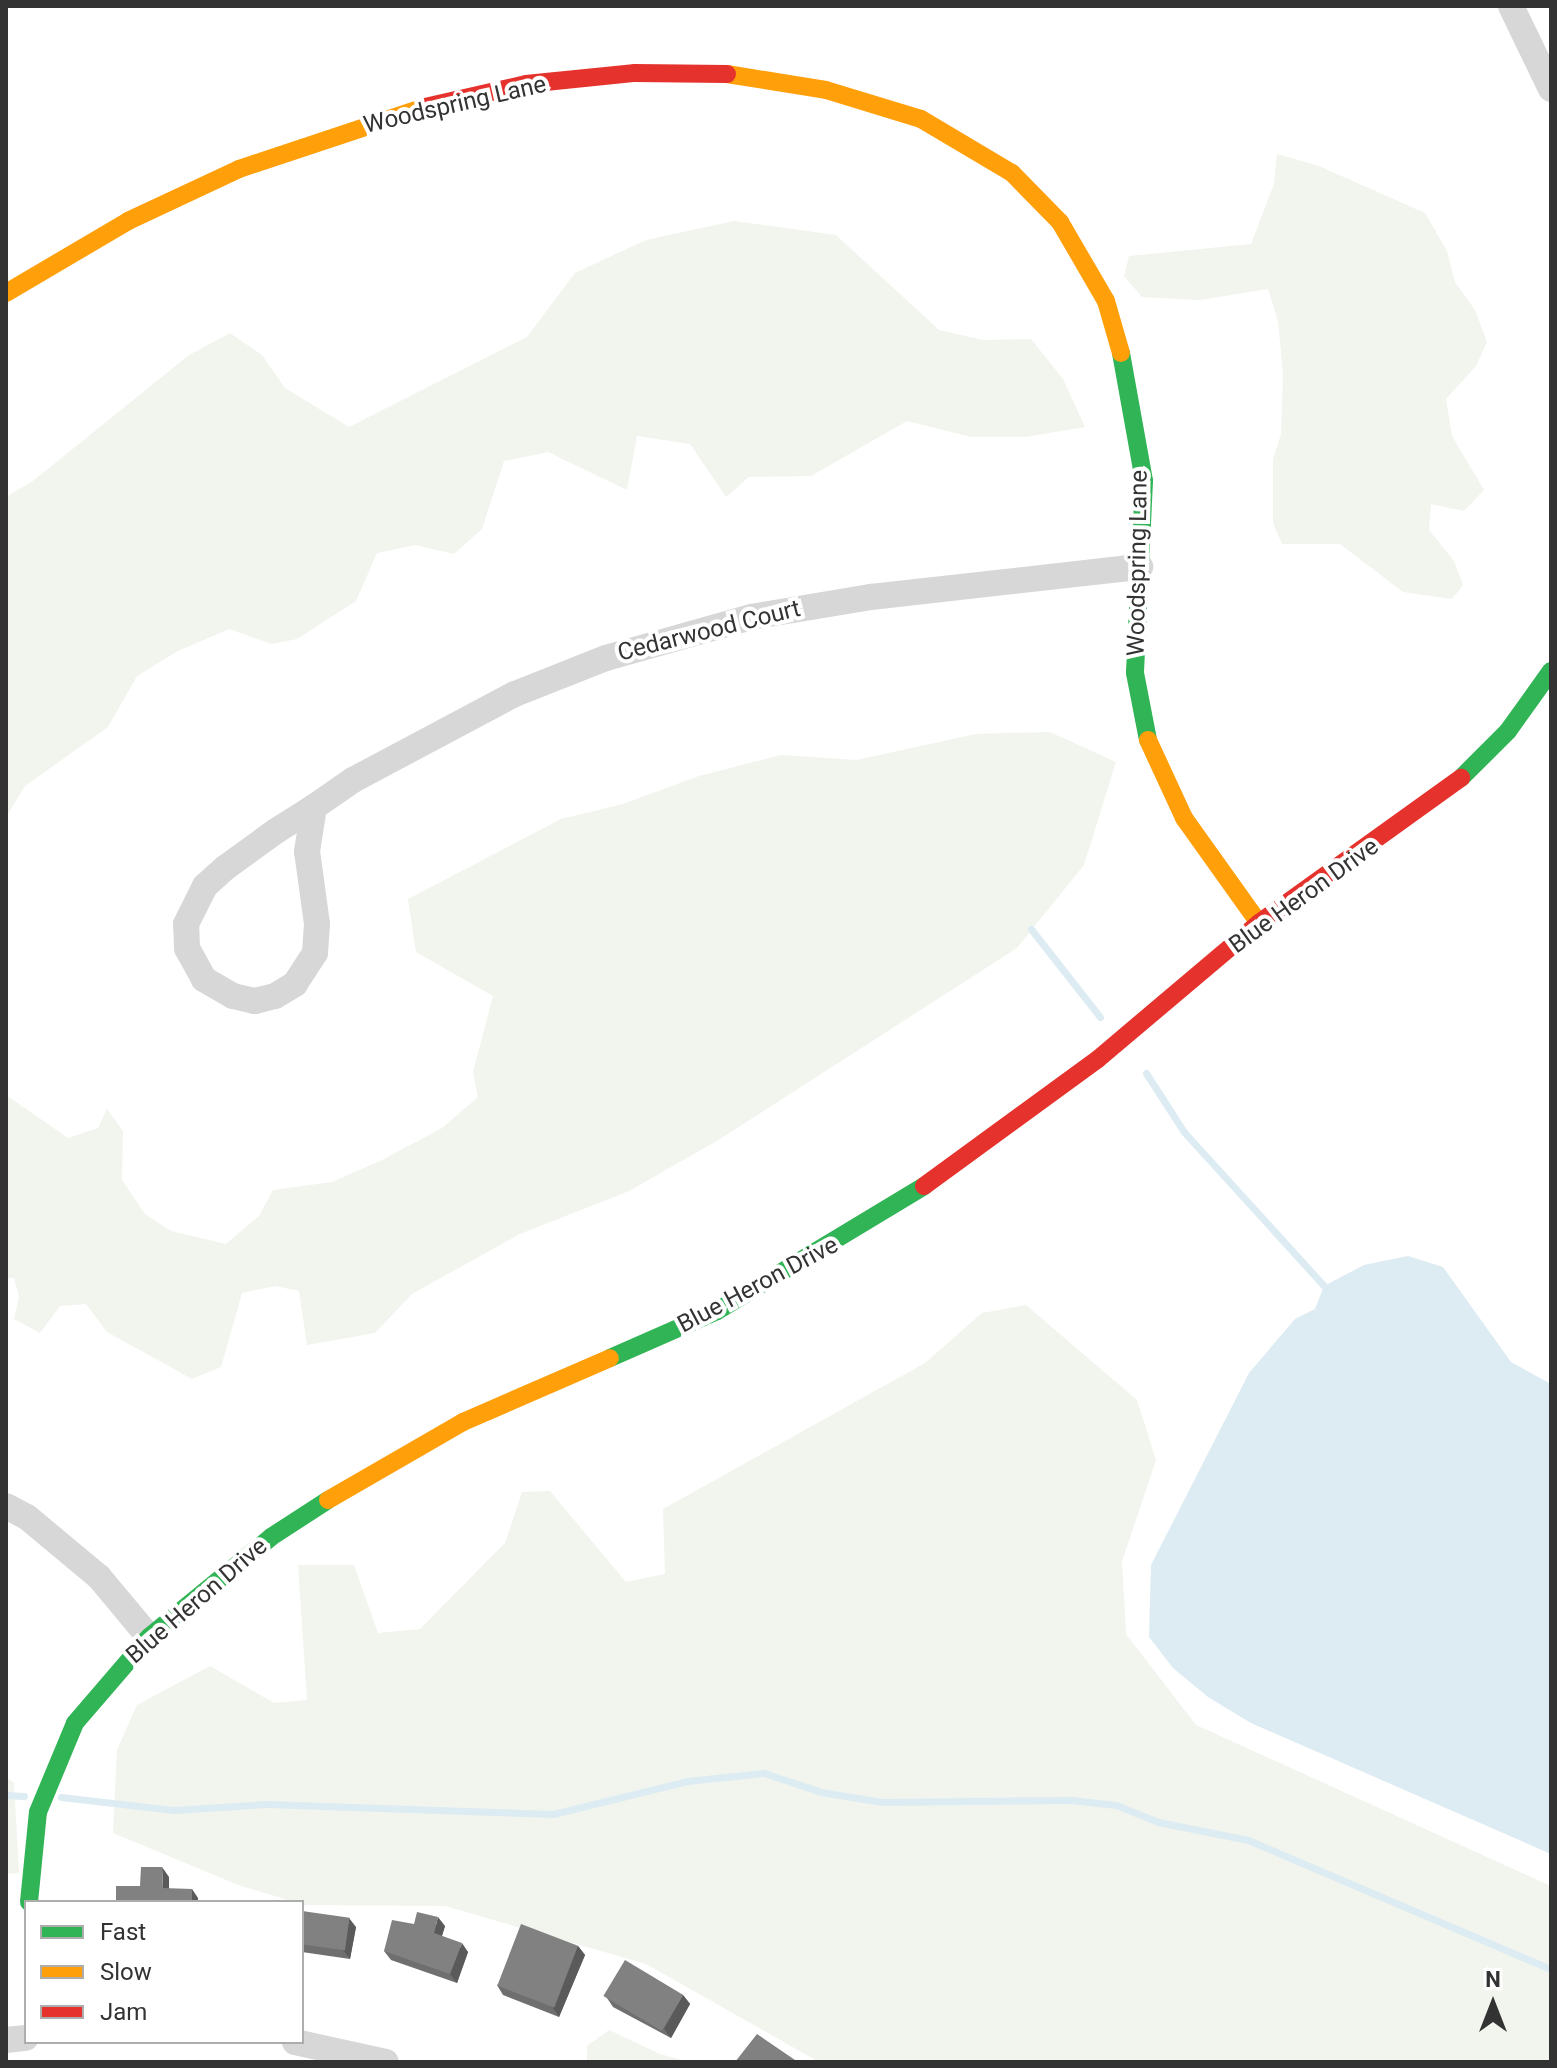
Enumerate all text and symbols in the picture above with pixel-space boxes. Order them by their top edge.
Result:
street label: Woodspring Lane [361,70,549,140]
street label: Woodspring Lane [1122,470,1154,656]
street label: Cedarwood Court [615,594,803,668]
street label: Blue Heron Drive [1224,832,1384,960]
street label: Blue Heron Drive [673,1231,843,1339]
street label: Blue Heron Drive [121,1532,273,1670]
legend [24,1900,304,2044]
text: Fast [100,1918,146,1946]
text: Slow [100,1958,152,1986]
north arrow [1453,1964,1533,2044]
text: N [1485,1967,1501,1992]
text: Jam [100,1998,147,2026]

